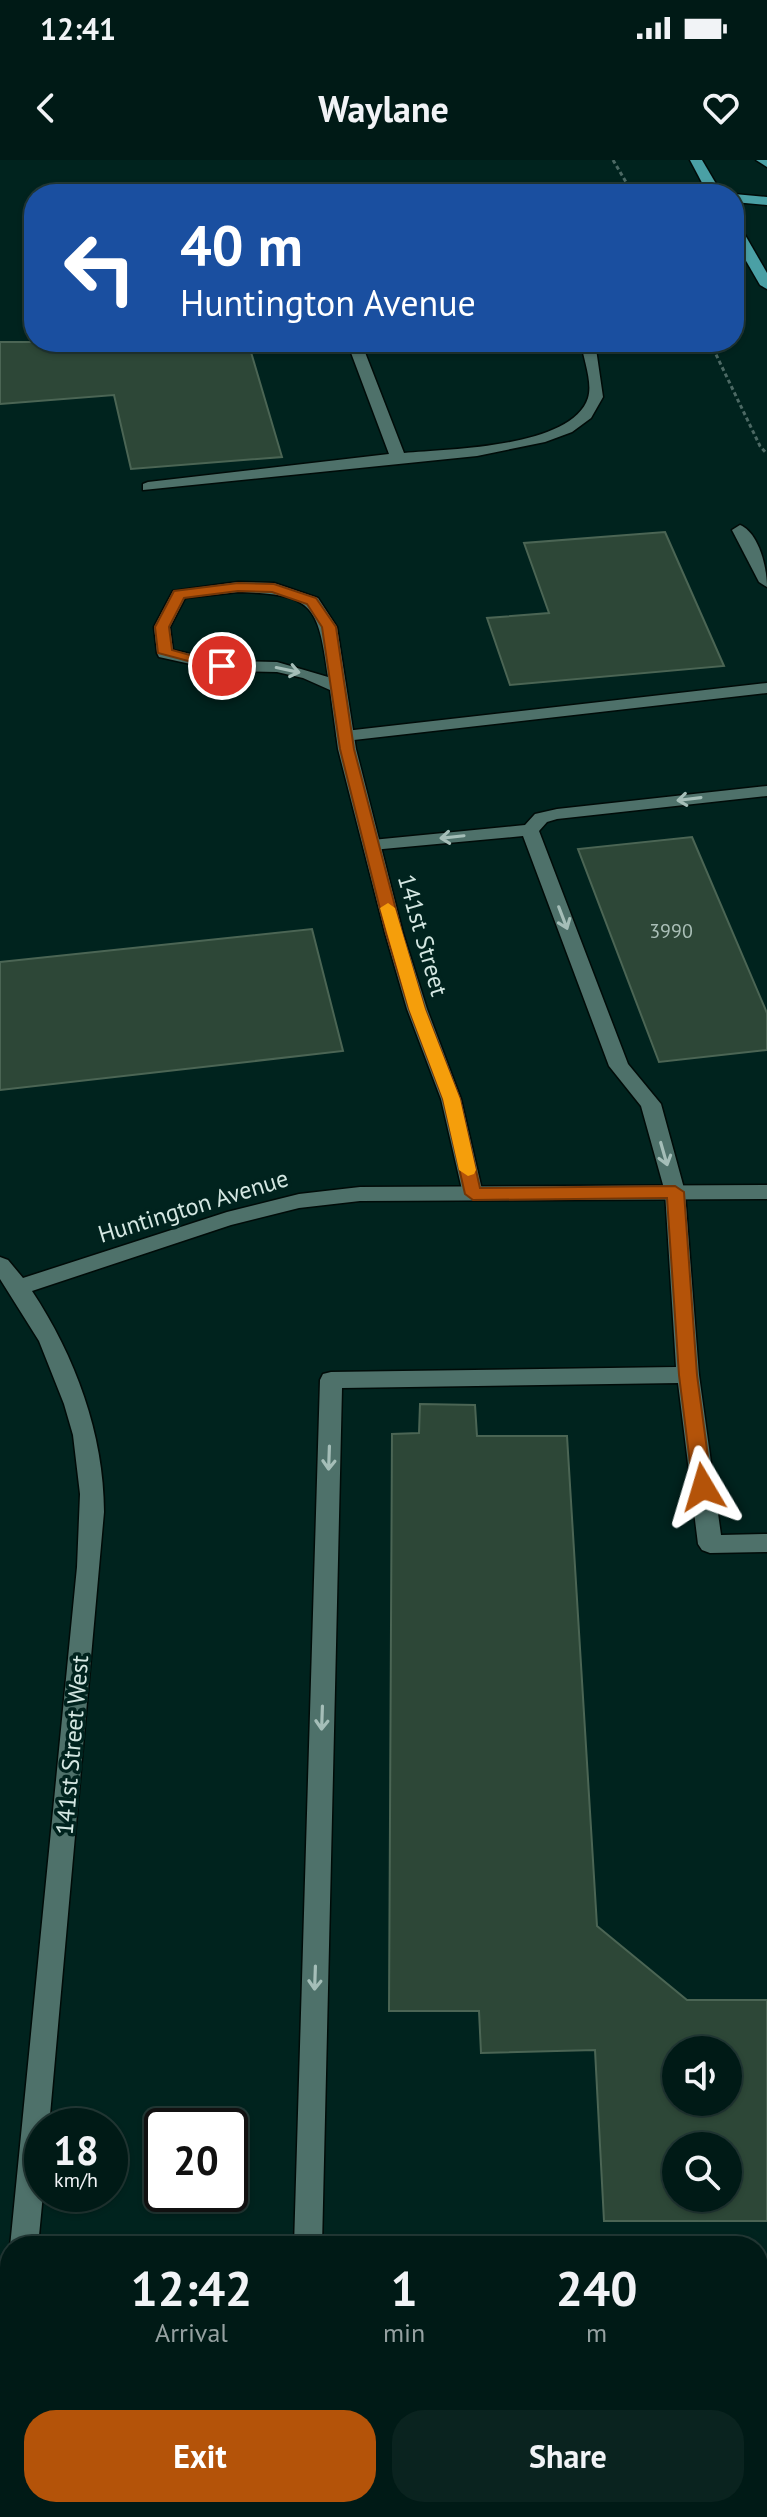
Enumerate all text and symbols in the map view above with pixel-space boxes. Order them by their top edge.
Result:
text: 12:41 [40,9,116,48]
text: Waylane [318,85,449,132]
icon: back [24,86,68,130]
icon: heart [699,86,743,130]
text: 40 m [180,209,303,281]
icon: left [48,216,152,320]
text: Huntington Avenue [180,279,476,326]
pin [188,632,256,700]
icon: arrive [200,644,244,688]
one-way arrow [274,663,300,678]
one-way arrow [676,791,703,806]
one-way arrow [439,830,466,845]
street label: 141st Street [391,871,455,999]
one-way arrow [557,905,571,930]
house number: 3990 [649,918,693,944]
one-way arrow [658,1141,673,1167]
street label: Huntington Avenue [94,1162,292,1250]
one-way arrow [322,1444,337,1471]
position arrow [661,1445,745,1529]
street label: 141st Street West [49,1654,95,1836]
one-way arrow [315,1704,330,1731]
one-way arrow [307,1964,323,1991]
map controls [662,2036,742,2212]
button: sound [662,2036,742,2116]
speed limit sign: 20 [144,2108,248,2212]
text: 18 [53,2124,99,2176]
button: search [662,2132,742,2212]
text: km/h [54,2167,98,2193]
text: 12:42 [131,2257,252,2319]
text: 1 [390,2257,418,2319]
text: 240 [556,2257,637,2319]
text: Arrival [155,2316,228,2349]
text: min [383,2316,425,2349]
text: m [586,2316,607,2349]
button: Exit [24,2410,376,2502]
button: Share [392,2410,744,2502]

